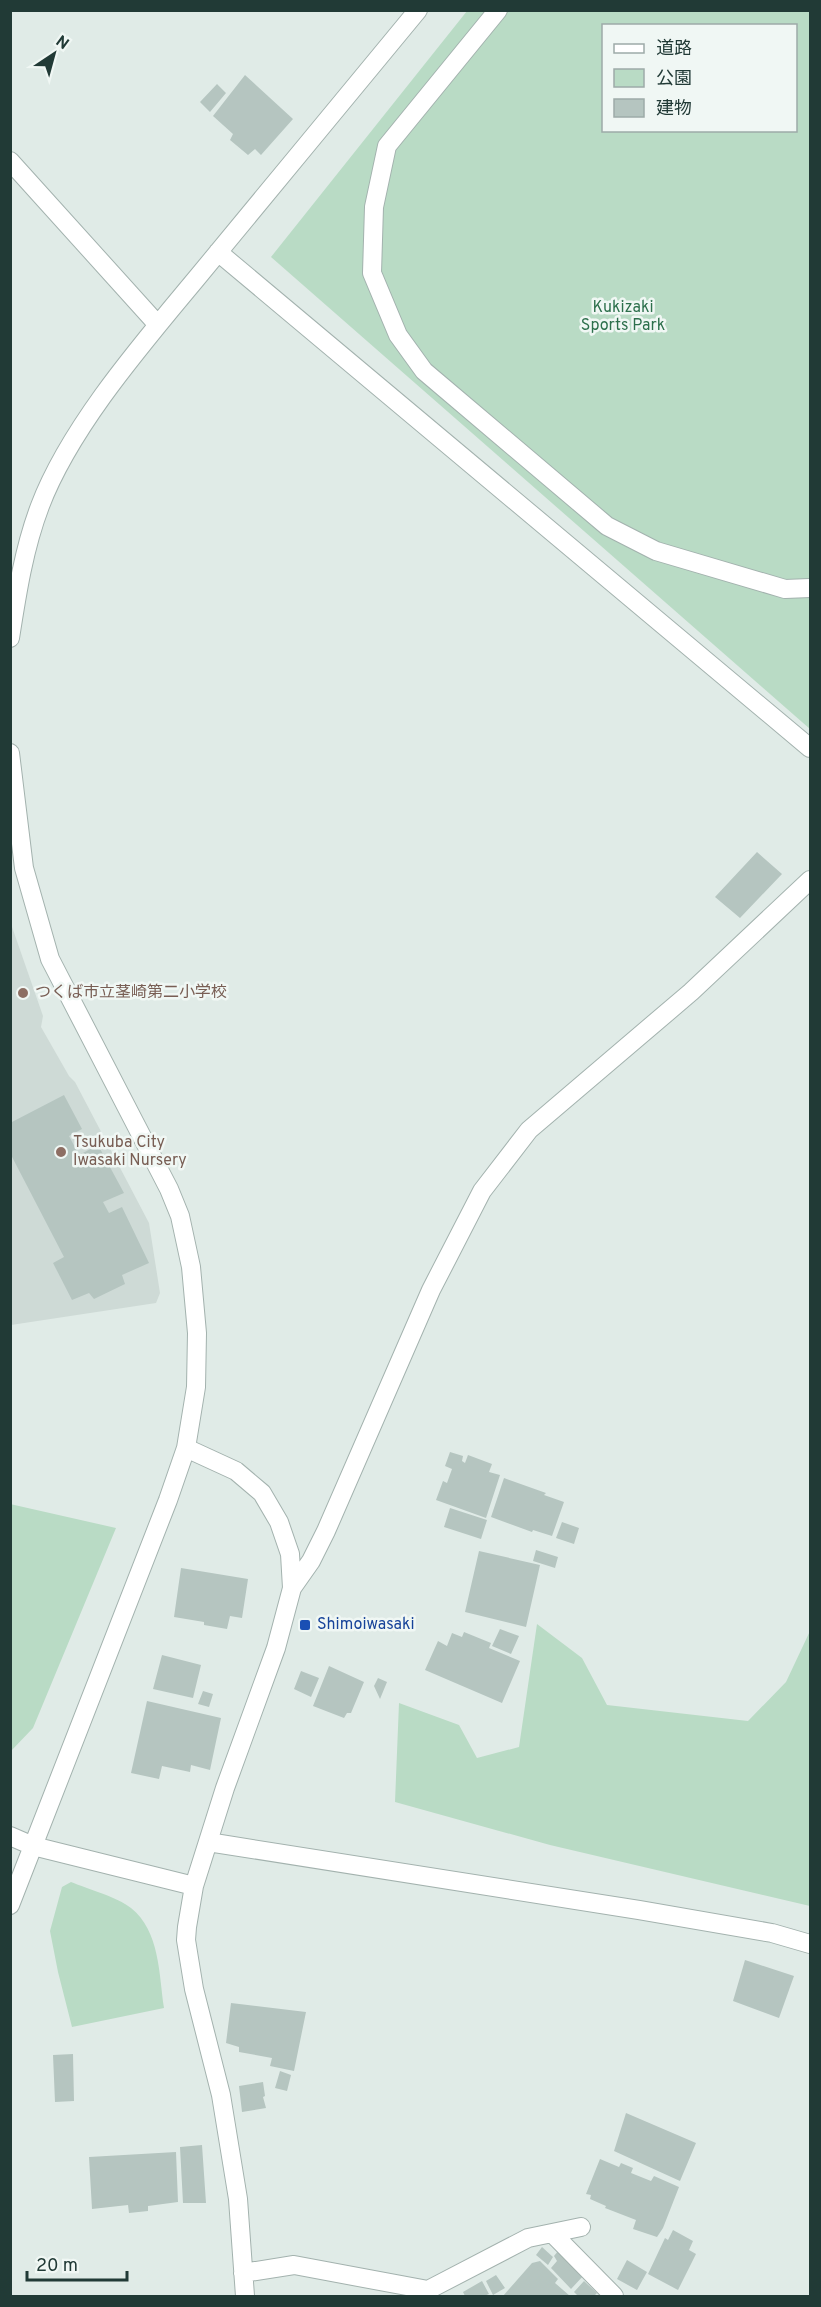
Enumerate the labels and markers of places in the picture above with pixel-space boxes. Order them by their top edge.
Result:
place label: つくば市立茎崎第二小学校 [35,983,227,1003]
marker: つくば市立茎崎第二小学校 [16,986,30,1000]
place label: Tsukuba City Iwasaki Nursery [73,1133,187,1171]
marker: Tsukuba City Iwasaki Nursery [54,1145,68,1159]
place label: Shimoiwasaki [317,1615,414,1635]
marker: Shimoiwasaki [298,1618,312,1632]

